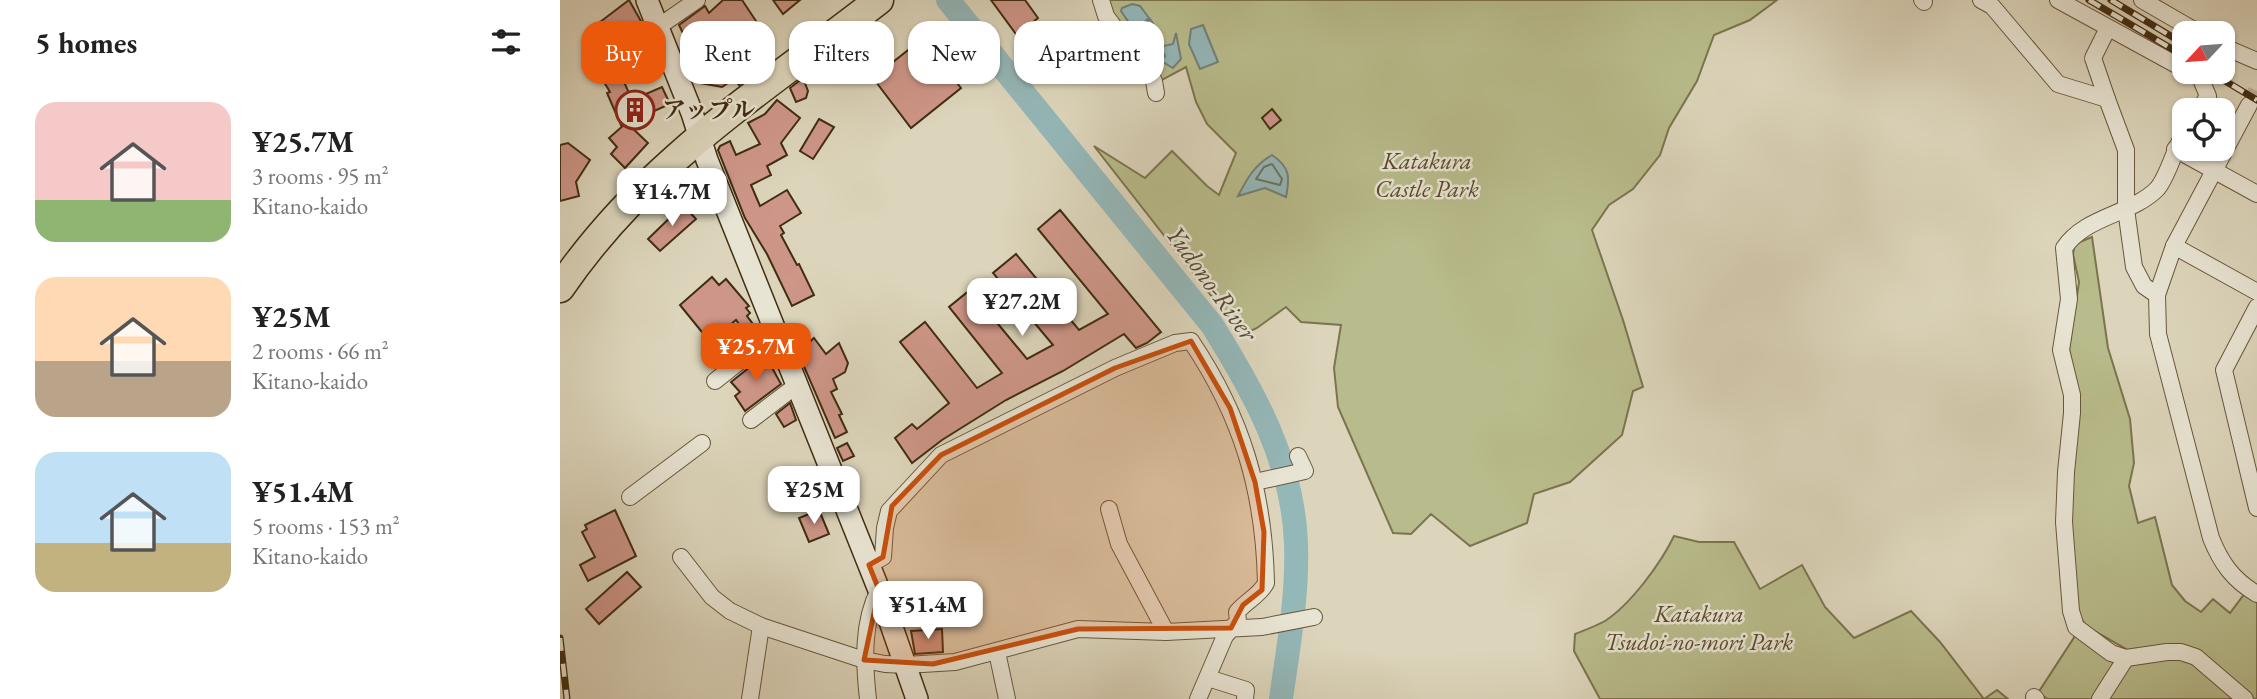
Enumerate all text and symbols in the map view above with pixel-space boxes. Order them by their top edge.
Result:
chip: Buy [581,21,666,84]
chip: Rent [680,21,775,84]
chip: Filters [789,21,894,84]
chip: New [908,21,1000,84]
chip: Apartment [1014,21,1164,84]
north arrow [2172,21,2235,84]
map controls [2172,21,2235,161]
text: 5 homes [35,23,137,62]
icon: filters [487,23,525,61]
building icon: アップル [614,89,656,131]
place label: アップル [662,94,755,125]
button: locate [2172,98,2235,161]
text: ¥25.7M [252,122,354,161]
icon: home [91,130,175,214]
park label: Katakura Castle Park [1375,145,1479,204]
text: 3 rooms · 95 m² [252,161,389,191]
pin: ¥14.7M [615,168,729,228]
text: ¥14.7M [633,176,711,206]
text: Kitano-kaido [252,191,368,221]
water label: Yudono-River [1159,218,1266,349]
pin: ¥27.2M [965,278,1079,338]
text: ¥27.2M [983,286,1061,316]
text: ¥25M [252,297,331,336]
icon: home [91,305,175,389]
pin: ¥25.7M [699,324,813,383]
text: ¥25.7M [717,331,795,361]
text: 2 rooms · 66 m² [252,336,389,366]
text: Kitano-kaido [252,366,368,396]
pin: ¥25M [773,466,855,526]
text: ¥51.4M [252,472,354,511]
text: ¥25M [784,474,844,504]
icon: home [91,480,175,564]
text: 5 rooms · 153 m² [252,511,400,541]
text: Kitano-kaido [252,541,368,571]
pin: ¥51.4M [871,582,985,641]
text: ¥51.4M [889,589,967,619]
park label: Katakura Tsudoi-no-mori Park [1605,598,1793,657]

